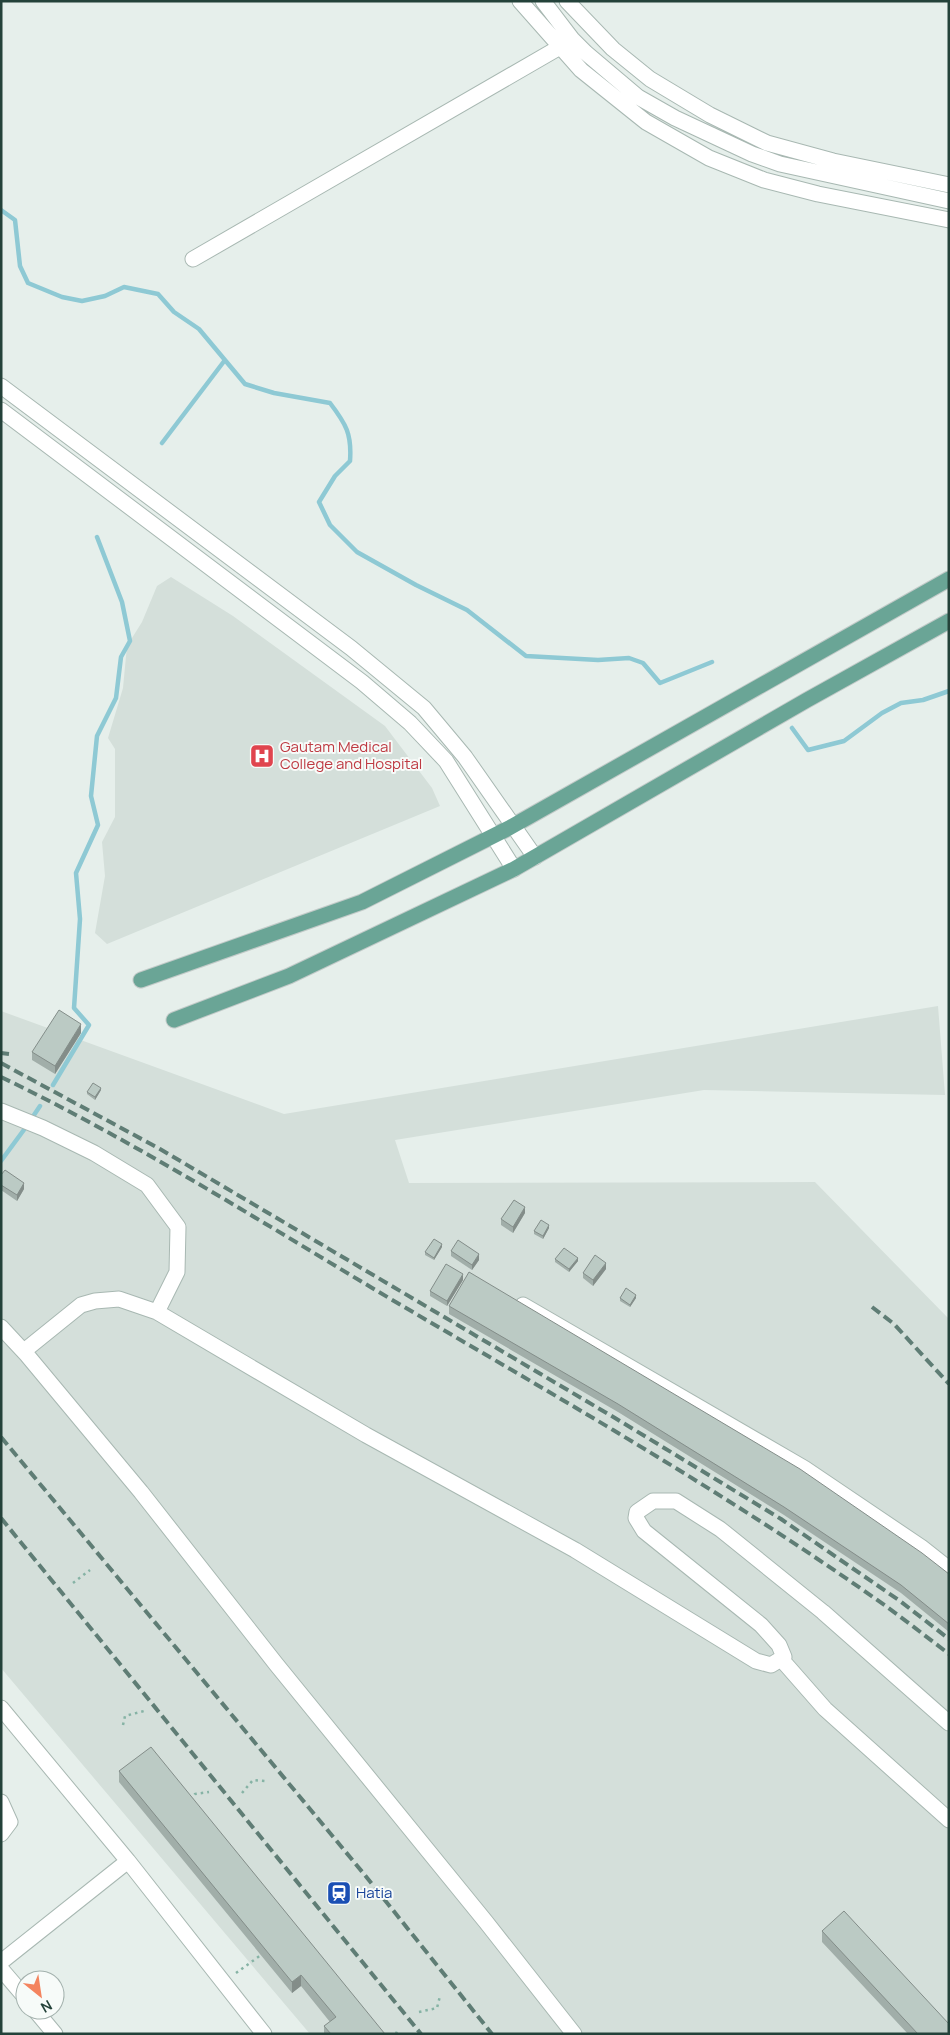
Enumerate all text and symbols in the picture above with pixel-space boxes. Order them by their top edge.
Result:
place label: Gautam Medical College and Hospital [280,736,422,774]
hospital icon: Gautam Medical College and Hospital [249,743,275,769]
station icon: Hatia [326,1880,352,1906]
place label: Hatia [356,1882,392,1903]
north arrow [15,1970,65,2020]
text: N [38,1996,56,2017]

